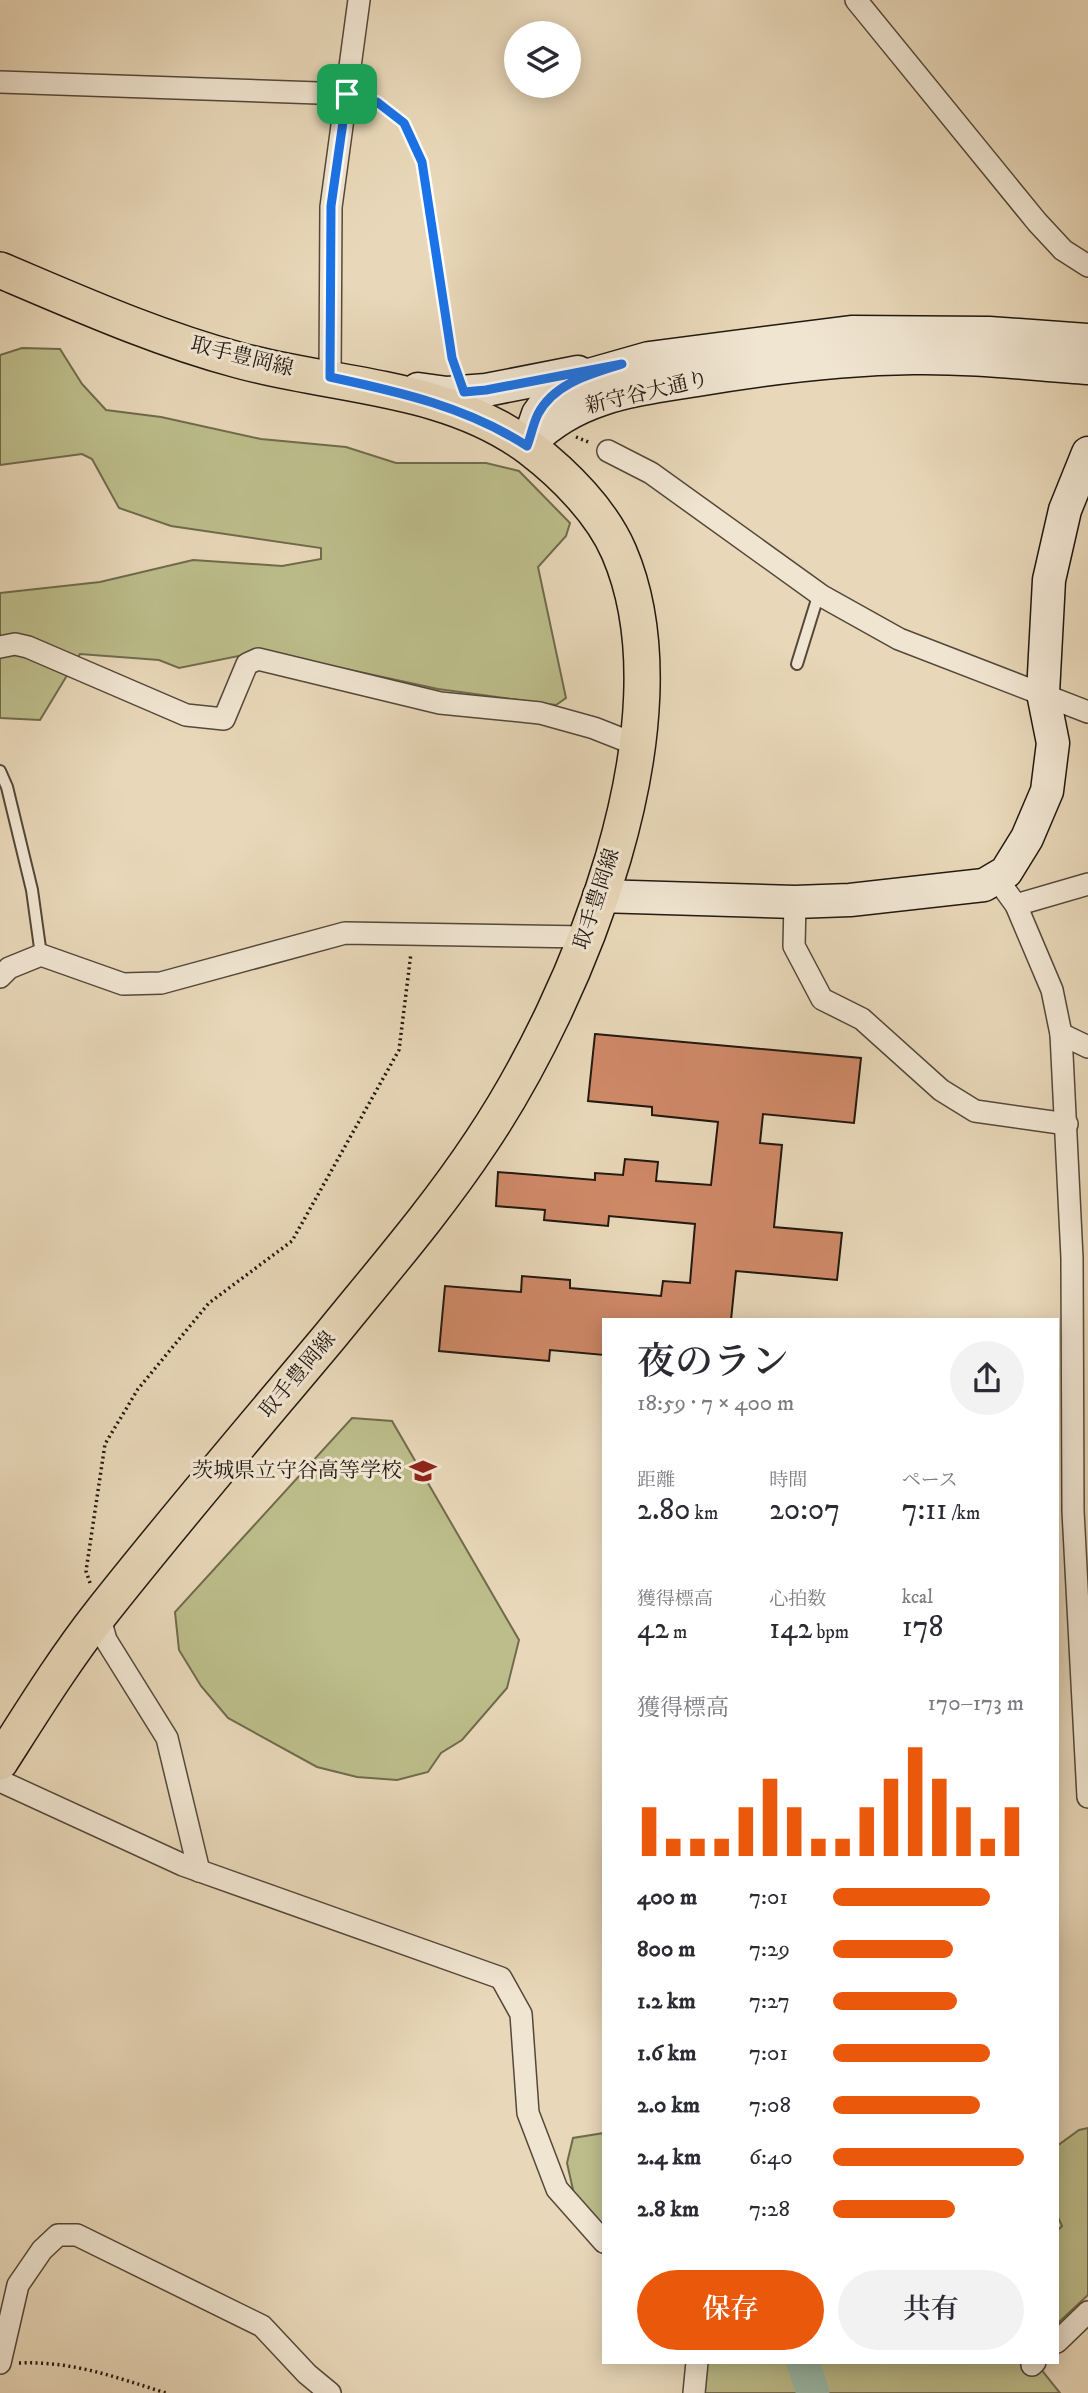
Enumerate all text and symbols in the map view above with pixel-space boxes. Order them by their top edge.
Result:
map controls [504,21,581,98]
button: layers [504,21,581,98]
pin [317,64,377,124]
icon: arrive [328,75,366,113]
street label: 取手豊岡線 [188,332,296,382]
street label: 新守谷大通り [583,366,711,420]
street label: 取手豊岡線 [568,845,626,953]
street label: 取手豊岡線 [254,1326,342,1424]
text: 夜のラン [637,1339,789,1387]
button: share [950,1341,1024,1415]
text: 18:59 · 7 × 400 m [637,1389,794,1418]
school or university icon: 茨城県立守谷高等学校 [408,1456,438,1486]
place label: 茨城県立守谷高等学校 [192,1458,402,1484]
text: 距離 [637,1469,675,1492]
text: 時間 [769,1469,807,1492]
text: ペース [902,1469,958,1492]
text: 2.80 [637,1492,690,1529]
text: 20:07 [769,1492,840,1529]
text: 7:11 [902,1492,947,1529]
text: km [690,1502,718,1525]
text: /km [947,1502,980,1525]
text: kcal [902,1586,933,1609]
text: 獲得標高 [637,1588,713,1611]
text: 心拍数 [769,1588,826,1611]
text: 178 [902,1609,944,1646]
text: 42 [637,1611,669,1648]
text: 142 [769,1611,812,1648]
text: m [669,1621,687,1644]
text: bpm [812,1621,849,1644]
text: 170–173 m [928,1689,1024,1718]
text: 獲得標高 [637,1694,729,1723]
text: 400 m [637,1883,697,1912]
text: 7:01 [749,1883,788,1912]
text: 800 m [637,1935,695,1964]
text: 7:29 [749,1935,790,1964]
text: 1.2 km [637,1987,696,2016]
text: 7:27 [749,1987,790,2016]
text: 1.6 km [637,2039,696,2068]
text: 7:01 [749,2039,788,2068]
text: 2.0 km [637,2091,700,2120]
text: 7:08 [749,2091,791,2120]
text: 2.4 km [637,2143,701,2172]
text: 6:40 [749,2143,793,2172]
text: 2.8 km [637,2195,699,2224]
text: 7:28 [749,2195,790,2224]
button: 保存 [637,2270,824,2350]
button: 共有 [838,2270,1024,2350]

